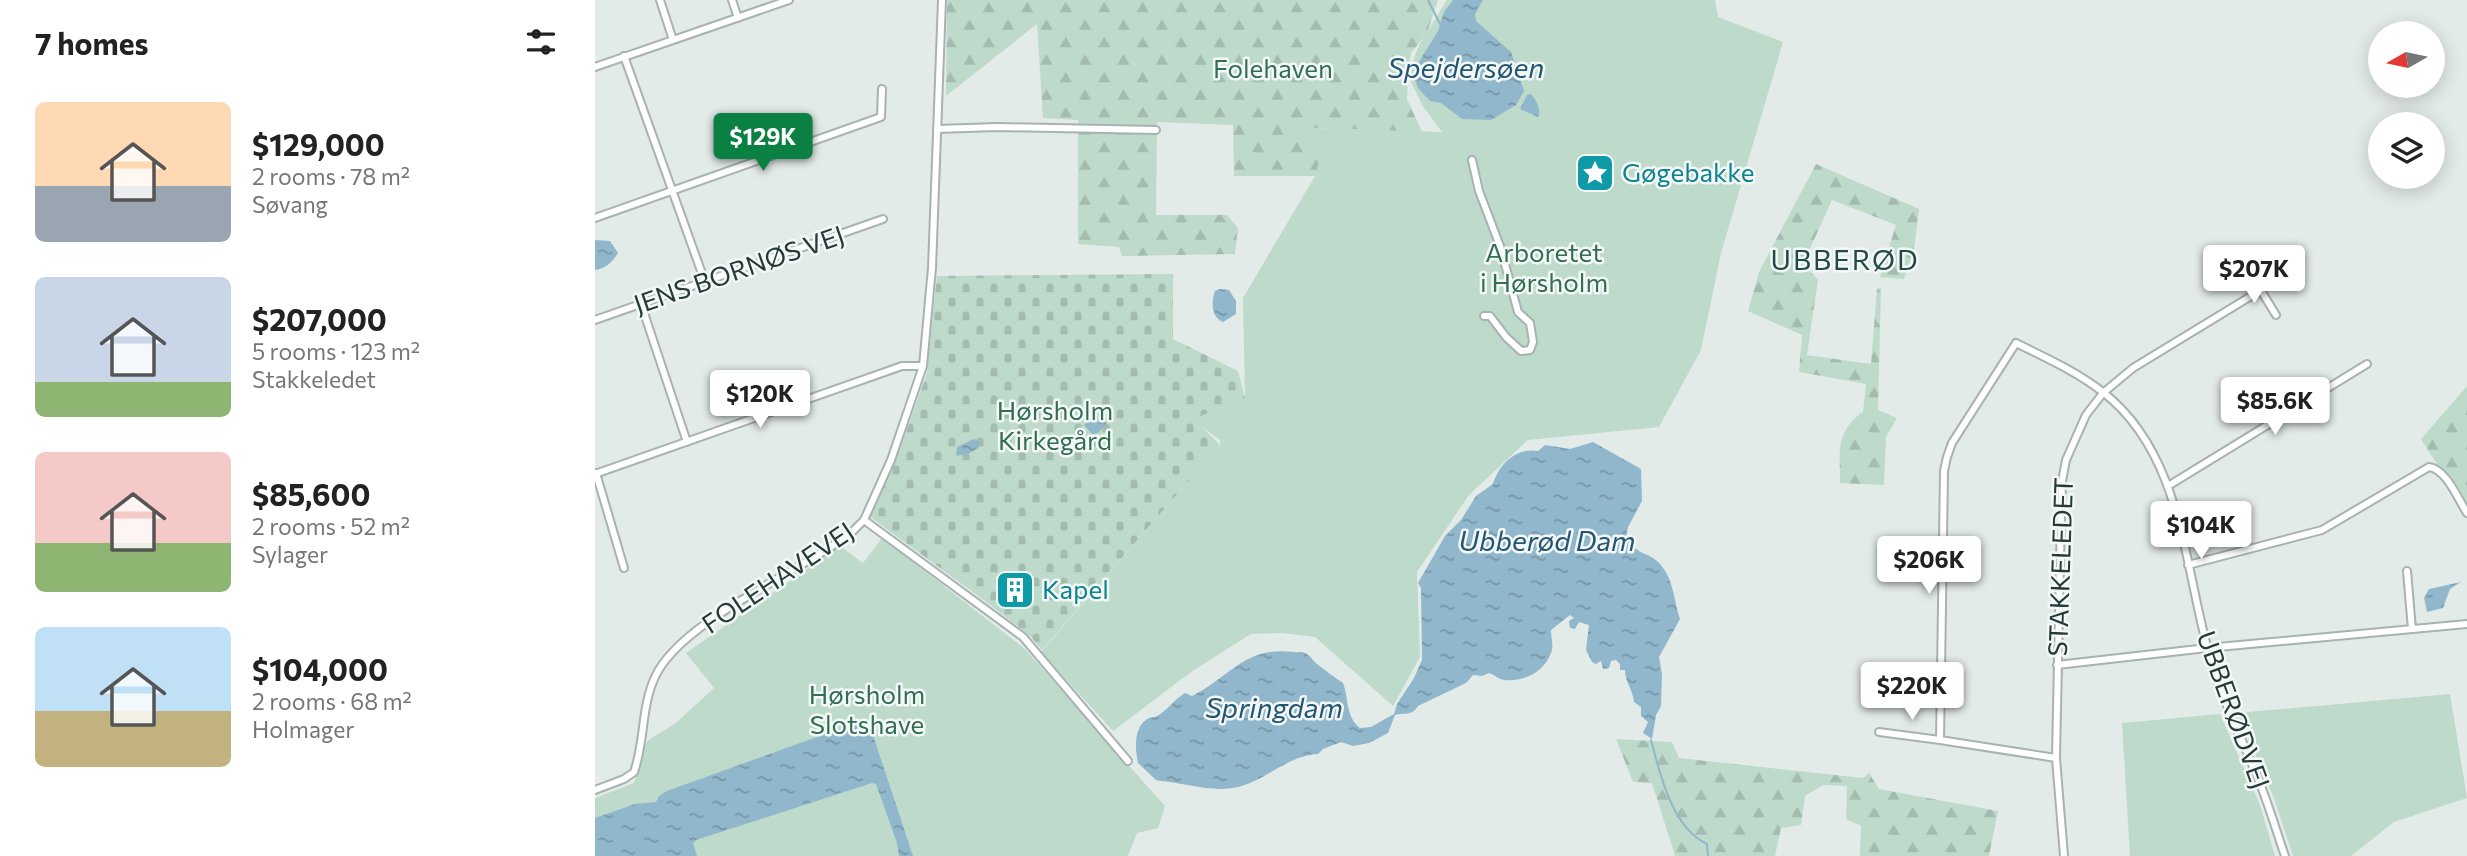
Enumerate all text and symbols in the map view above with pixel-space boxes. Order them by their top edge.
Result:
north arrow [2368,21,2445,98]
map controls [2368,21,2445,189]
icon: filters [522,23,560,61]
text: 7 homes [35,24,148,61]
water label: Spejdersøen [1388,50,1544,84]
park label: Folehaven [1213,52,1333,83]
button: layers [2368,112,2445,189]
pin: $129K [714,114,812,173]
text: $129K [730,122,796,150]
text: $129,000 [252,125,385,162]
icon: home [91,130,175,214]
place icon: Gøgebakke [1574,152,1616,194]
place label: Gøgebakke [1622,156,1754,187]
text: 2 rooms · 78 m² [252,162,410,190]
text: Søvang [252,190,328,218]
street label: JENS BORNØS VEJ [629,218,848,319]
park label: Arboretet i Hørsholm [1480,236,1608,297]
district label: UBBERØD [1770,242,1920,276]
pin: $207K [2205,246,2303,305]
text: $207K [2219,254,2289,282]
text: $207,000 [252,300,387,337]
icon: home [91,305,175,389]
text: 5 rooms · 123 m² [252,337,420,365]
text: Stakkeledet [252,365,376,393]
pin: $120K [711,370,809,430]
pin: $85.6K [2218,378,2332,437]
text: $120K [726,379,794,407]
text: $85.6K [2237,386,2313,414]
park label: Hørsholm Kirkegård [997,394,1113,455]
text: $85,600 [252,475,370,512]
street label: STAKKELEDET [2041,477,2078,657]
icon: home [91,480,175,564]
pin: $104K [2152,502,2250,561]
text: $104K [2166,510,2236,538]
text: 2 rooms · 52 m² [252,512,410,540]
street label: FOLEHAVEVEJ [695,515,859,639]
water label: Ubberød Dam [1459,523,1636,557]
pin: $206K [1880,536,1978,596]
text: Sylager [252,540,328,568]
text: $206K [1893,545,1965,573]
building icon: Kapel [994,569,1036,611]
place label: Kapel [1042,573,1109,604]
street label: UBBERØDVEJ [2192,626,2277,793]
text: $104,000 [252,650,388,687]
icon: home [91,655,175,739]
pin: $220K [1863,662,1961,722]
text: $220K [1877,671,1947,699]
park label: Hørsholm Slotshave [809,678,925,739]
text: 2 rooms · 68 m² [252,687,412,715]
water label: Springdam [1205,690,1343,724]
text: Holmager [252,715,354,743]

